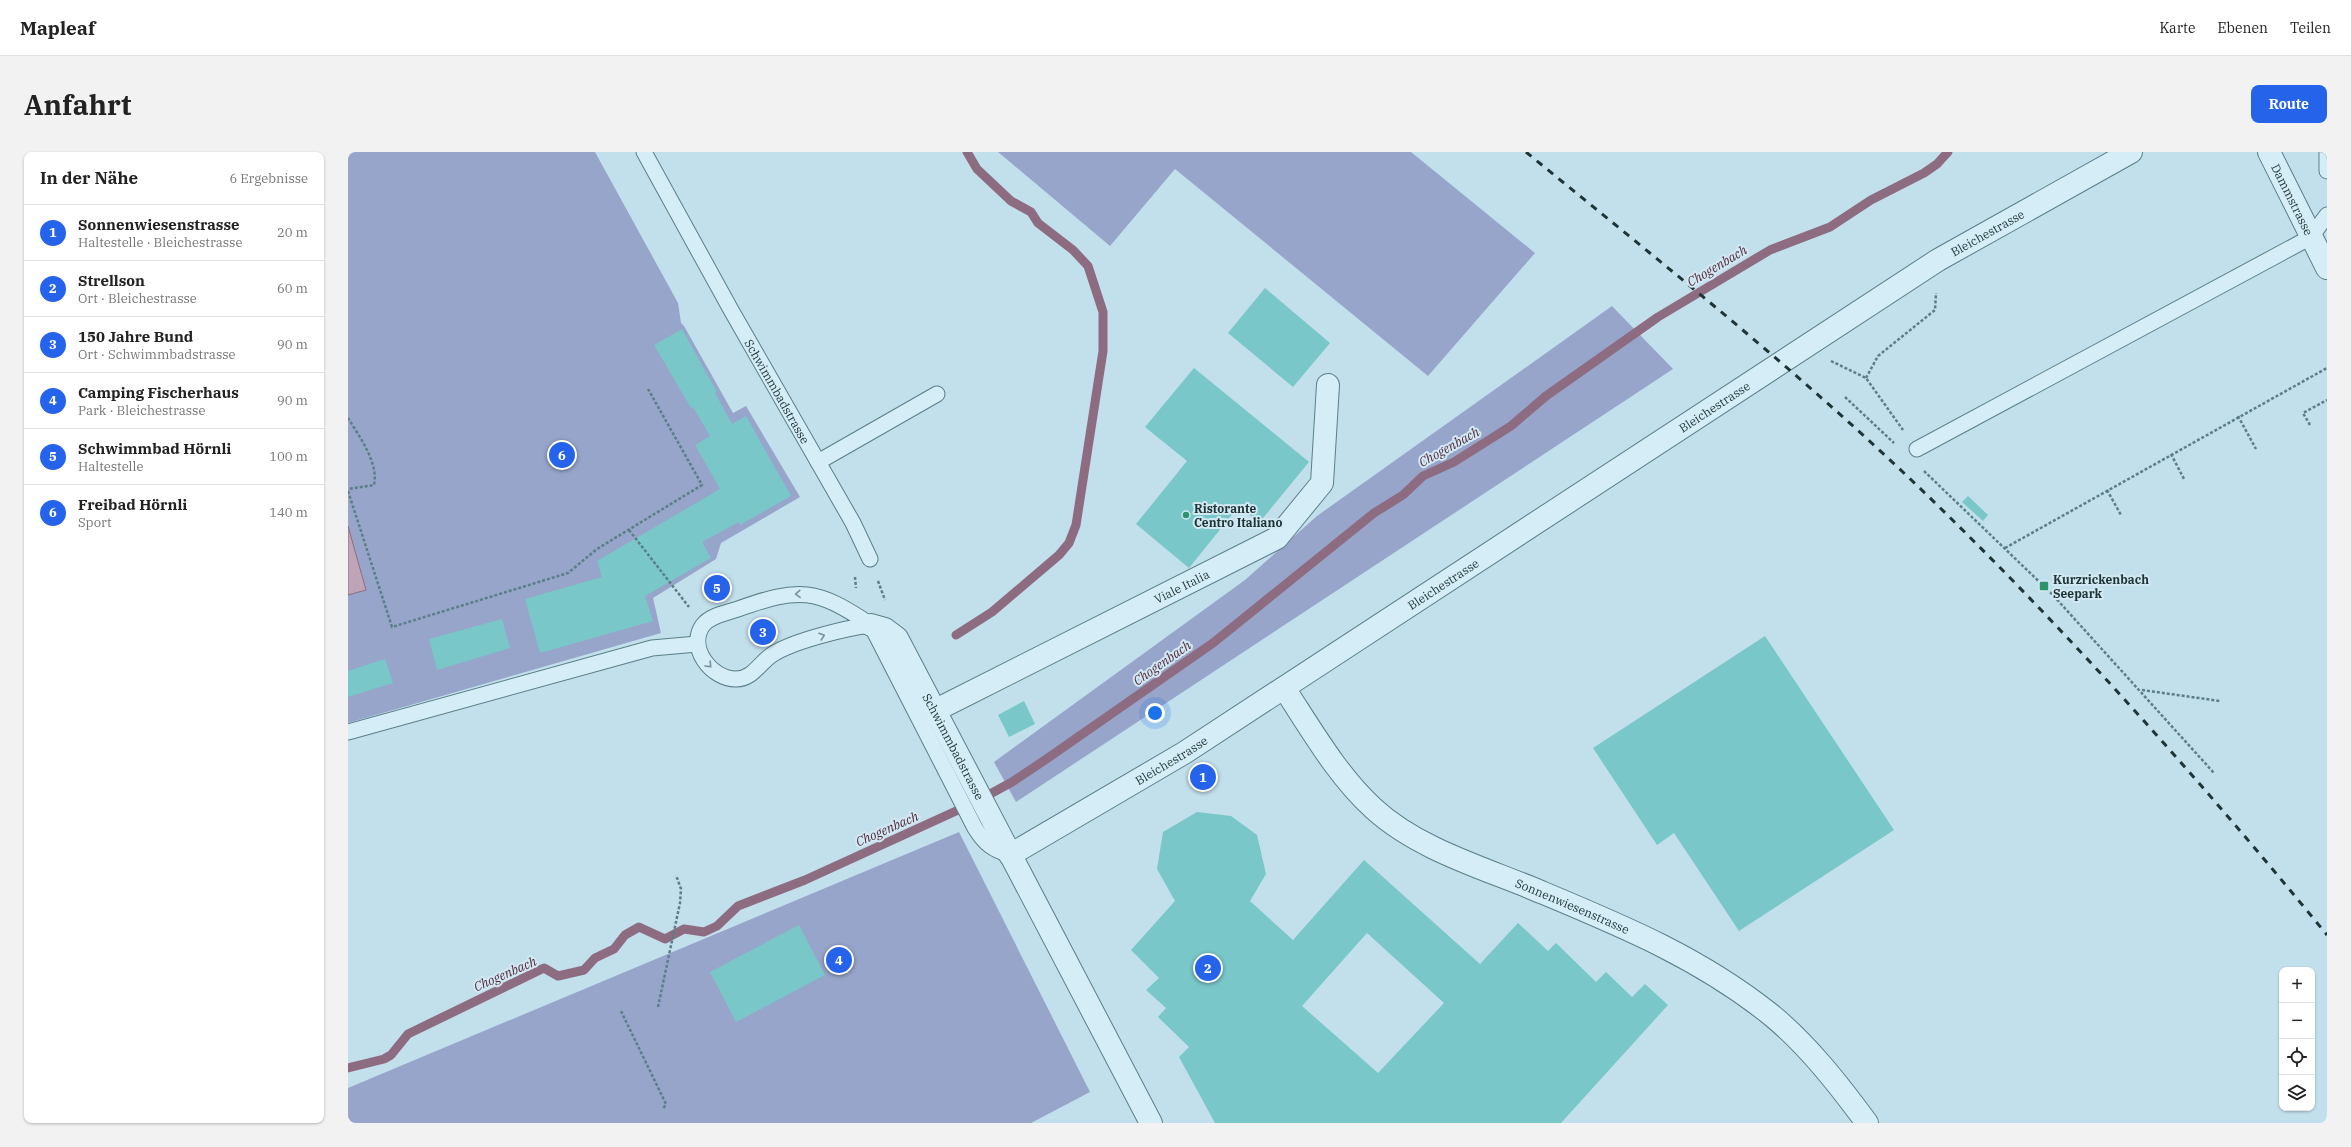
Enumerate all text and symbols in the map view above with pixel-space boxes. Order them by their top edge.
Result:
text: Mapleaf [20,16,95,40]
text: Karte [2159,19,2196,37]
text: Ebenen [2218,19,2268,37]
text: Teilen [2290,19,2331,37]
button: Route [2251,85,2327,123]
text: Anfahrt [24,86,132,123]
street label: Dammstrasse [2269,161,2317,238]
text: In der Nähe [40,167,138,189]
text: 6 Ergebnisse [229,170,308,187]
street label: Bleichestrasse [1948,206,2027,259]
text: Sonnenwiesenstrasse [78,215,240,234]
text: 1 [49,224,57,241]
text: 20 m [277,224,308,241]
text: Haltestelle · Bleichestrasse [78,234,242,251]
water label: Chogenbach [1684,241,1750,291]
text: Strellson [78,271,145,290]
text: 2 [49,280,57,297]
text: 60 m [277,280,308,297]
text: Ort · Bleichestrasse [78,290,197,307]
text: 150 Jahre Bund [78,327,193,346]
text: 3 [49,336,57,353]
text: 90 m [277,336,308,353]
street label: Schwimmbadstrasse [742,336,813,446]
text: Ort · Schwimmbadstrasse [78,346,236,363]
street label: Bleichestrasse [1676,378,1752,435]
text: Camping Fischerhaus [78,383,239,402]
text: 4 [49,392,57,409]
text: 90 m [277,392,308,409]
text: Park · Bleichestrasse [78,402,205,419]
water label: Chogenbach [1416,423,1482,471]
text: Schwimmbad Hörnli [78,439,231,458]
pin: 6 [549,440,575,470]
text: 5 [49,448,57,465]
text: 100 m [269,448,308,465]
text: Haltestelle [78,458,143,475]
text: Freibad Hörnli [78,495,187,514]
place label: Ristorante Centro Italiano [1194,501,1282,530]
text: 6 [49,504,57,521]
text: 140 m [269,504,308,521]
marker: Ristorante Centro Italiano [1181,510,1191,520]
text: Sport [78,514,112,531]
street label: Bleichestrasse [1404,555,1481,612]
street label: Viale Italia [1151,566,1212,606]
place label: Kurzrickenbach Seepark [2053,572,2149,601]
pin: 5 [704,573,730,603]
marker: Kurzrickenbach Seepark [2038,580,2050,592]
one-way arrow [795,589,801,598]
pin: 3 [750,617,776,647]
one-way arrow [818,632,825,641]
water label: Chogenbach [1130,637,1194,689]
one-way arrow [704,660,712,668]
street label: Schwimmbadstrasse [920,691,988,802]
your location [1145,703,1165,723]
street label: Bleichestrasse [1132,732,1210,788]
pin: 1 [1190,762,1216,792]
water label: Chogenbach [853,808,921,850]
street label: Sonnenwiesenstrasse [1513,875,1632,937]
pin: 4 [826,945,852,975]
water label: Chogenbach [471,953,539,995]
pin: 2 [1195,953,1221,983]
map controls [2279,967,2315,1111]
button: + [2279,967,2315,1003]
button: − [2279,1003,2315,1039]
button: locate [2279,1039,2315,1075]
button: layers [2279,1075,2315,1111]

